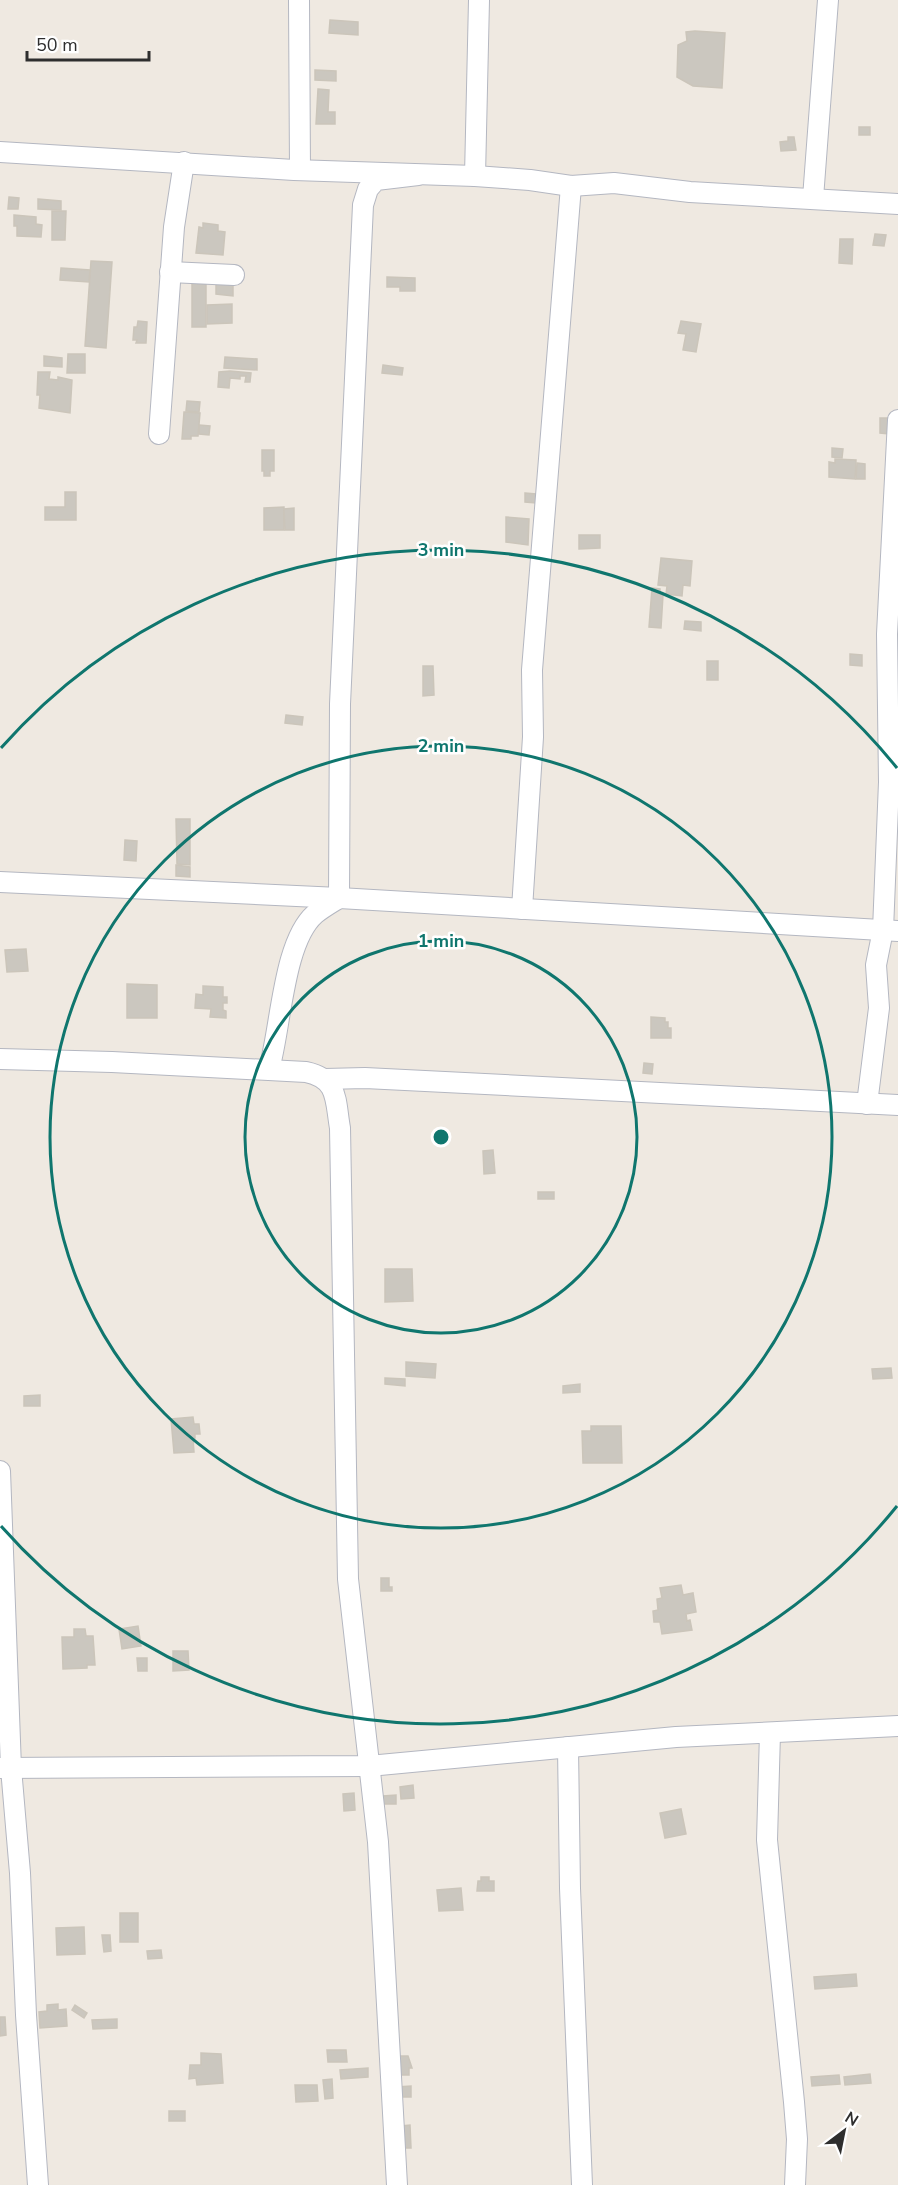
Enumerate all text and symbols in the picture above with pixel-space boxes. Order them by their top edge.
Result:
scale bar [27,24,148,62]
text: 50 m [36,33,78,57]
text: 3 min [418,538,464,562]
text: 2 min [418,734,464,758]
text: 1 min [418,929,464,953]
centre of rings [431,1127,451,1147]
north arrow [814,2101,874,2161]
text: N [841,2107,862,2132]

